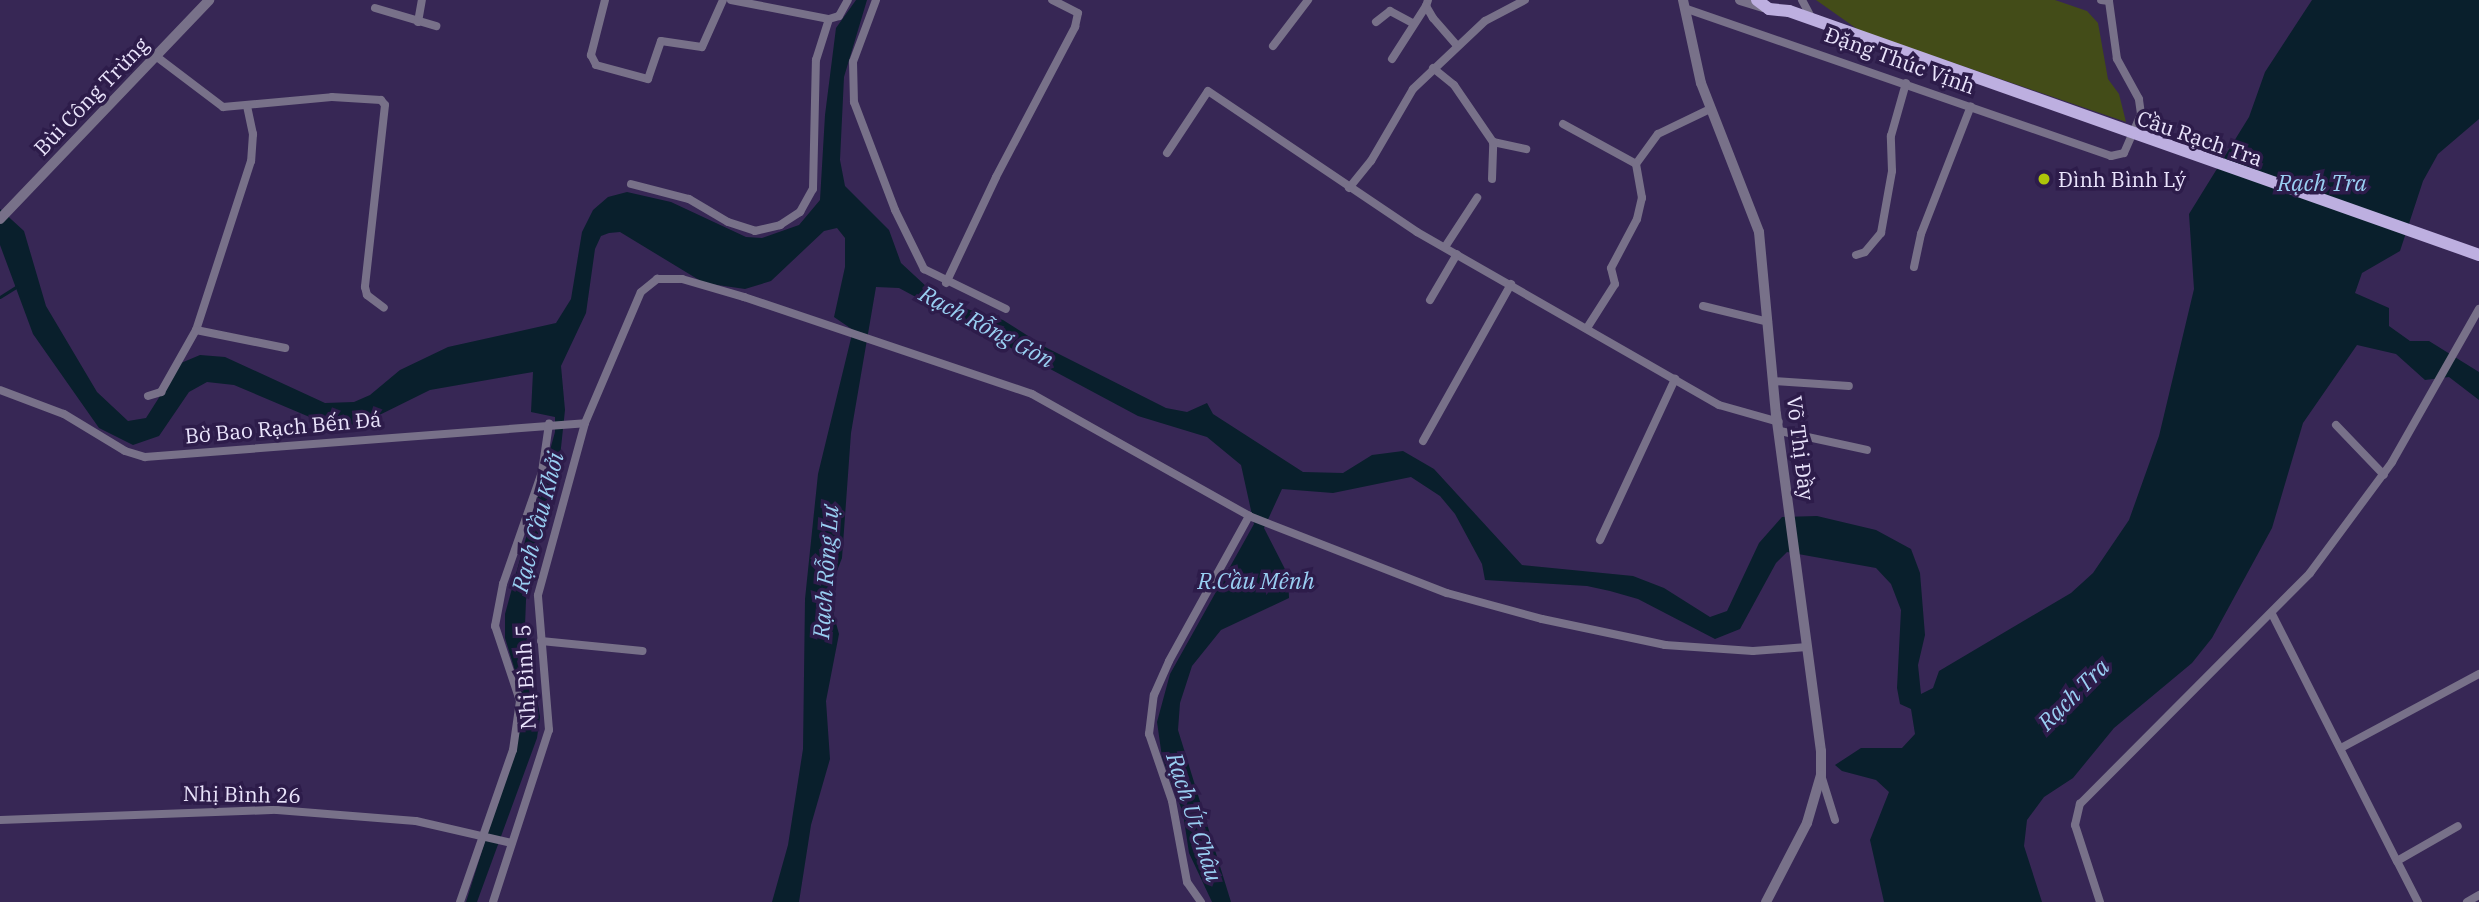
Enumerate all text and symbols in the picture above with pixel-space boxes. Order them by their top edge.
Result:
street label: Đặng Thúc Vịnh [1821,21,1979,99]
street label: Bùi Công Trừng [28,32,154,160]
street label: Cầu Rạch Tra [2134,105,2266,171]
place label: Đình Bình Lý [2058,166,2186,192]
water label: Rạch Tra [2277,168,2367,196]
marker: Đình Bình Lý [2036,171,2052,187]
water label: Rạch Rỗng Gòn [915,279,1059,373]
street label: Võ Thị Đầy [1782,394,1820,502]
street label: Bờ Bao Rạch Bến Đá [184,406,382,448]
water label: Rạch Cầu Khởi [505,449,569,595]
water label: Rạch Rỗng Lự [807,504,843,640]
water label: R.Cầu Mênh [1197,566,1315,594]
street label: Nhị Bình 5 [510,624,540,730]
water label: Rạch Tra [2032,653,2114,735]
water label: Rạch Út Châu [1161,749,1229,885]
street label: Nhị Bình 26 [183,780,301,808]

